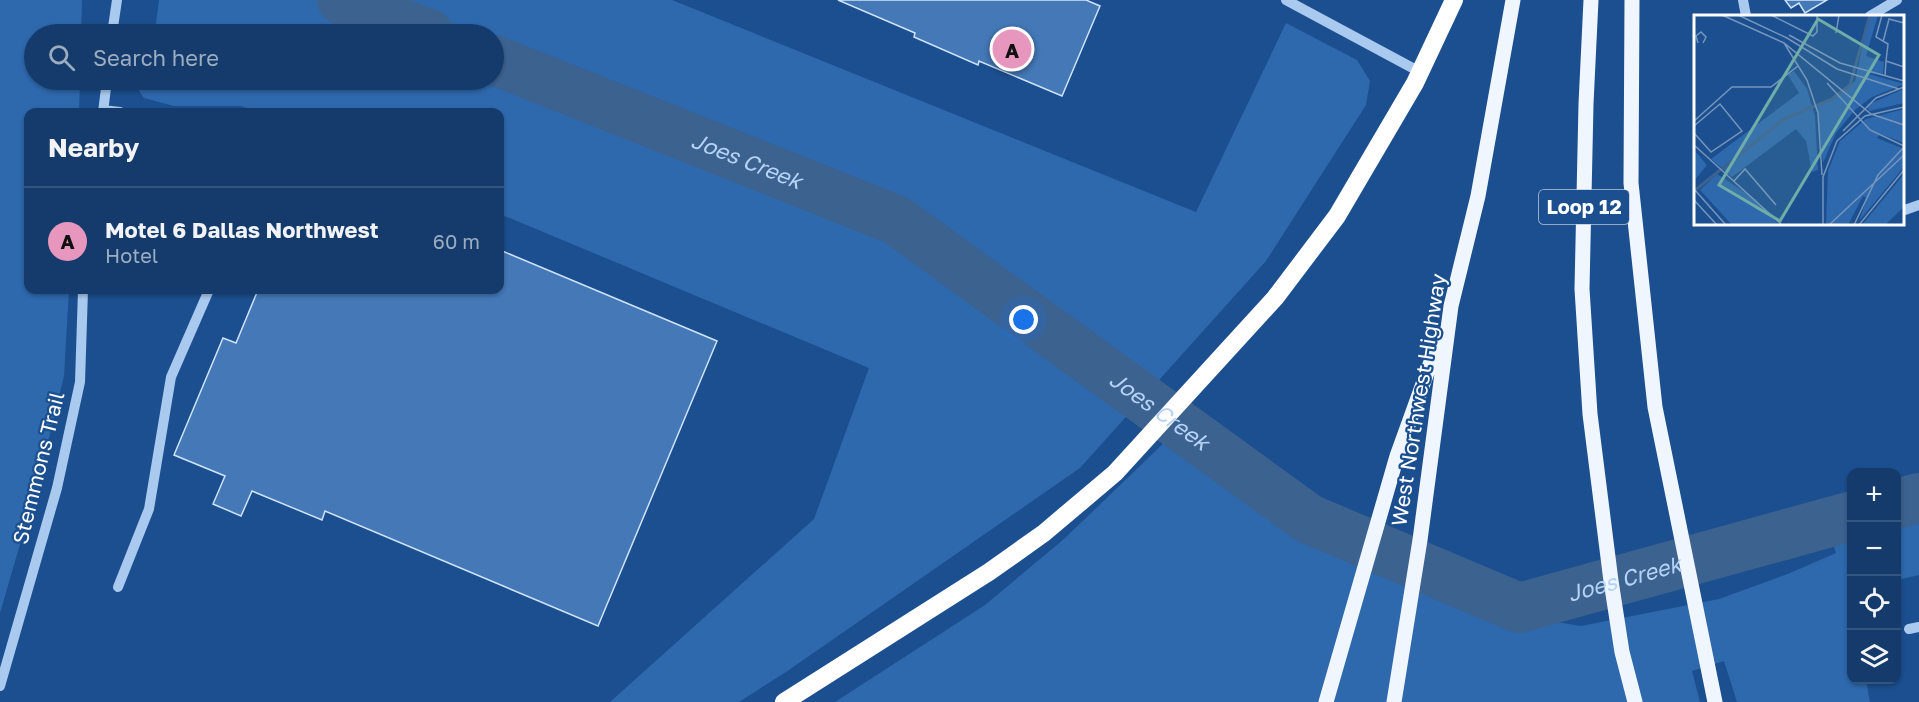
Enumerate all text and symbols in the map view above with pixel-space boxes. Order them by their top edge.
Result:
inset map [1694,15,1904,225]
search box [24,24,504,90]
pin: A [992,26,1032,72]
icon: search [45,41,78,74]
text: Search here [93,44,219,71]
water label: Joes Creek [688,126,808,195]
text: Nearby [48,132,139,163]
road number: Loop 12 [1539,190,1629,224]
text: Motel 6 Dallas Northwest [105,216,379,243]
text: A [60,229,75,253]
text: 60 m [433,229,480,253]
text: Hotel [105,243,158,267]
street label: West Northwest Highway [1385,271,1451,528]
your location [1009,305,1038,334]
water label: Joes Creek [1105,365,1217,457]
street label: Stemmons Trail [7,389,70,547]
map controls [1847,468,1901,684]
button: + [1847,468,1901,522]
button: − [1847,522,1901,576]
water label: Joes Creek [1564,549,1687,607]
button: locate [1847,576,1901,630]
button: layers [1847,630,1901,684]

